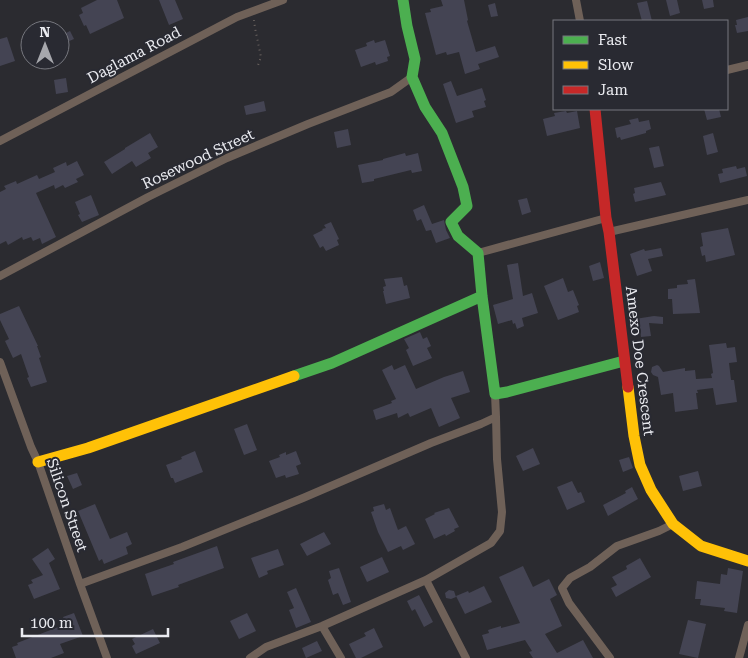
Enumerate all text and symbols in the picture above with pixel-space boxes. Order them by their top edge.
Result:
north arrow [20,20,70,70]
legend [553,20,728,110]
street label: Daglama Road [84,23,184,87]
text: N [40,24,51,40]
text: Fast [598,31,628,49]
text: Slow [598,56,634,74]
text: Jam [598,81,628,99]
street label: Rosewood Street [139,125,257,193]
street label: Amexo Doe Crescent [622,285,658,437]
street label: Silicon Street [43,456,92,554]
scale bar [22,606,169,638]
text: 100 m [30,614,73,632]

